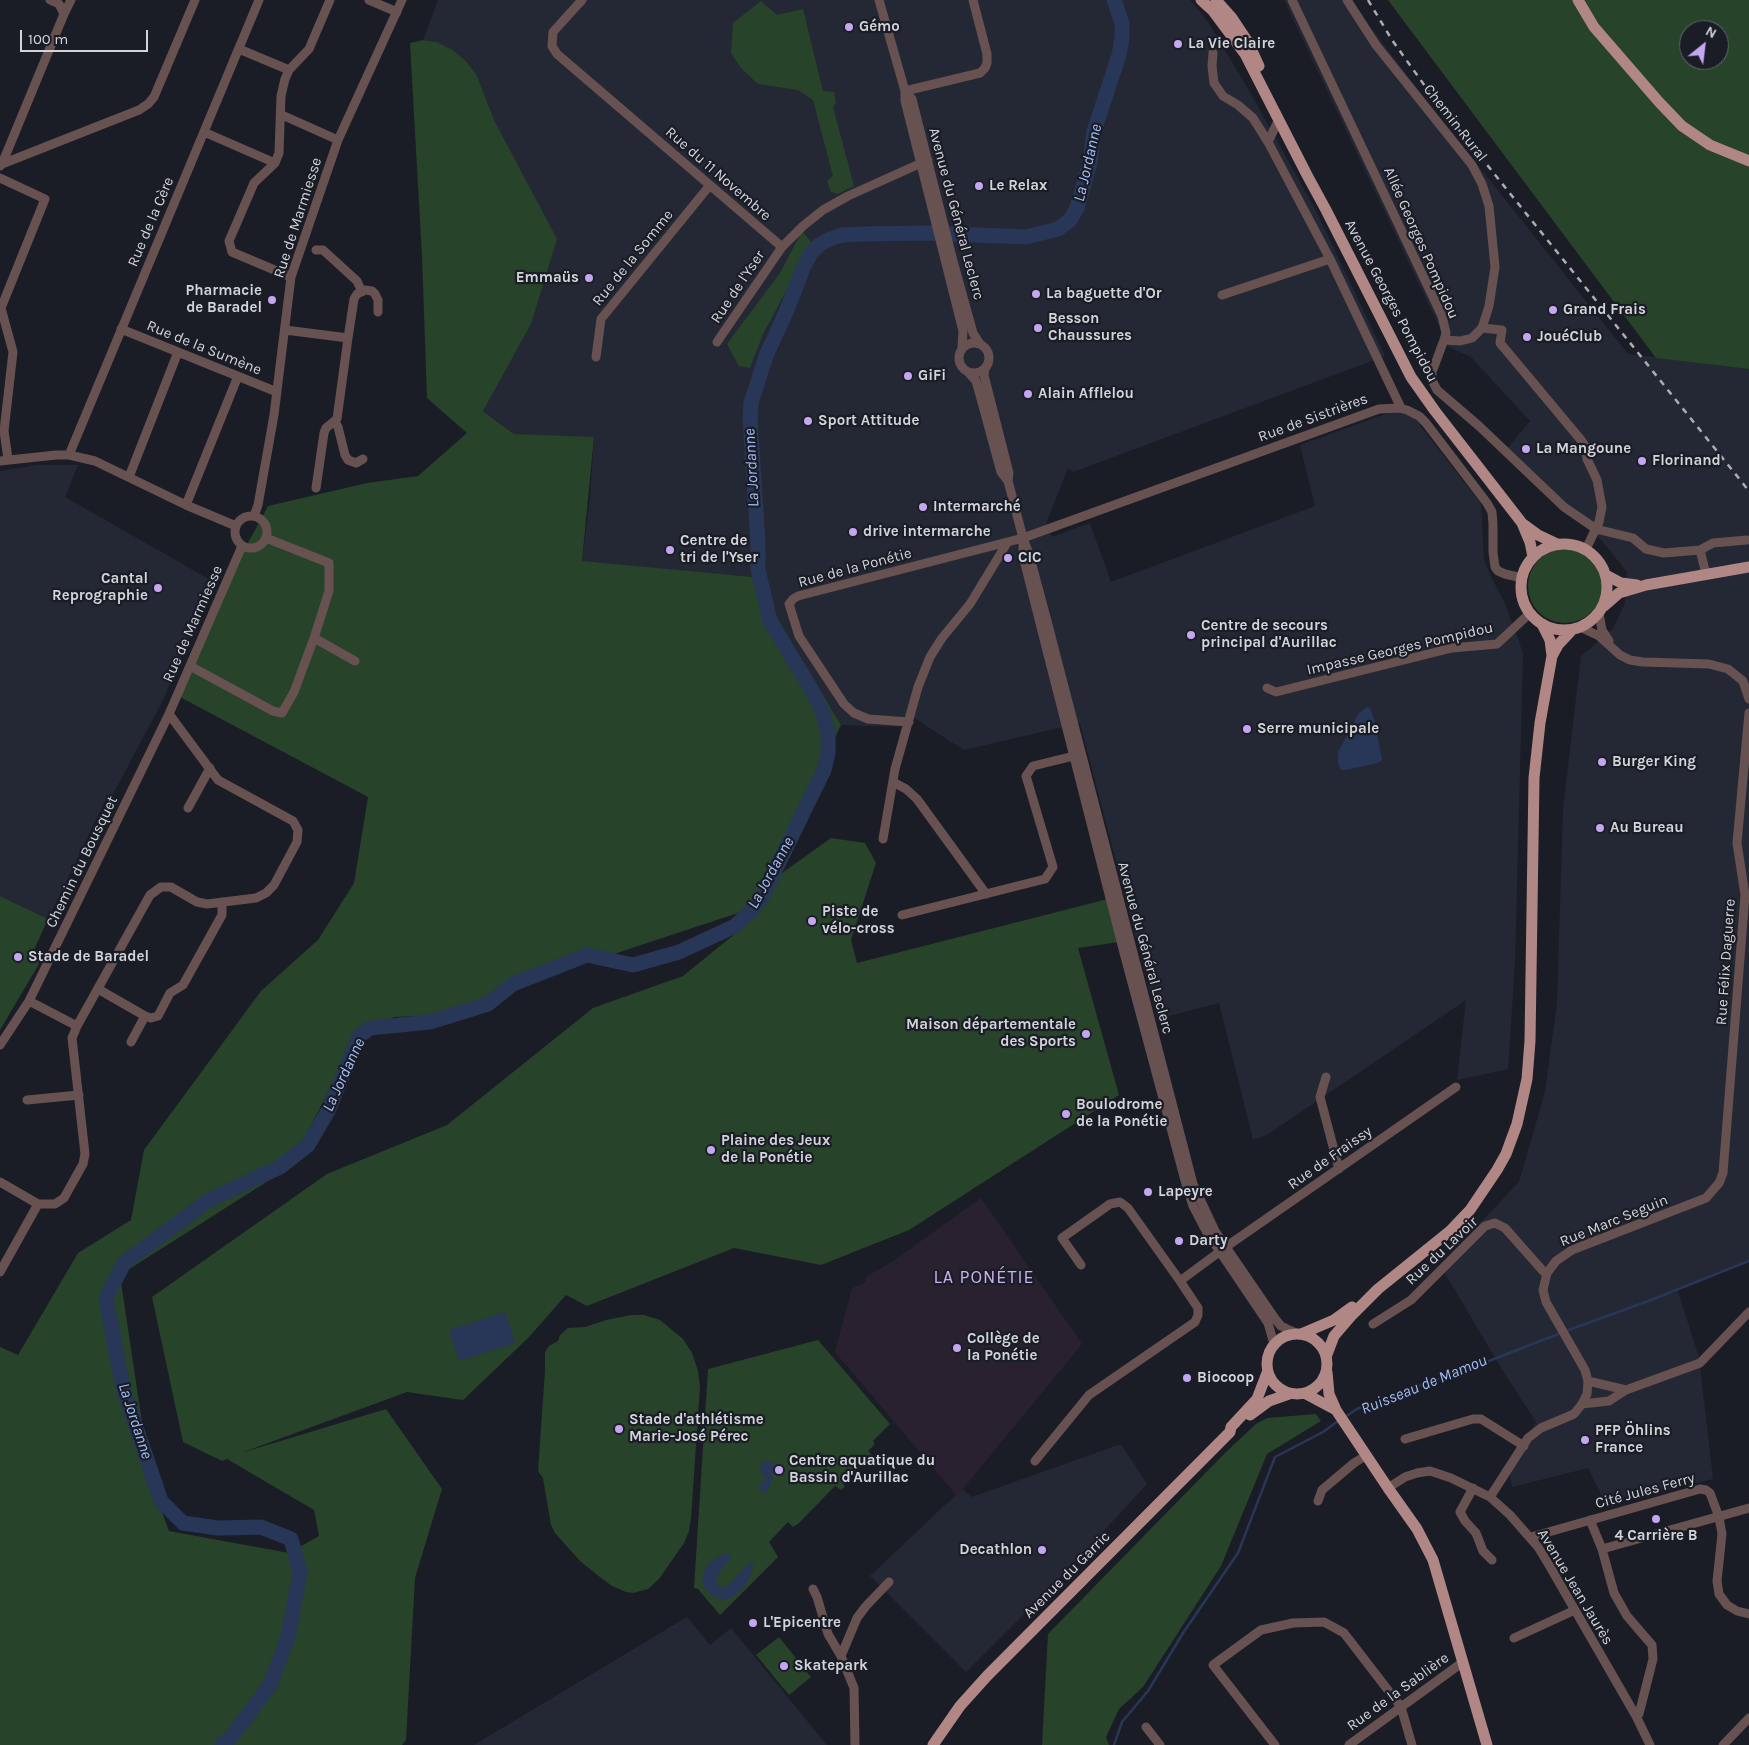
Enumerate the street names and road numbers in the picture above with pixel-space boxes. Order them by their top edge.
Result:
street label: Chemin Rural [1419,81,1491,165]
street label: Rue du 11 Novembre [661,123,775,225]
street label: Avenue du Général Leclerc [924,126,988,302]
street label: Rue de Marmiesse [270,155,326,281]
street label: Allée Georges Pompidou [1379,164,1463,322]
street label: Rue de la Cère [124,174,178,270]
street label: Rue de la Somme [589,206,677,310]
street label: Avenue Georges Pompidou [1341,217,1441,385]
street label: Rue de l'Yser [707,247,769,327]
street label: Rue de la Sumène [144,317,264,379]
street label: Rue de Sistrières [1256,390,1370,446]
street label: Rue de la Ponétie [796,544,914,592]
street label: Rue de Marmiesse [159,563,227,685]
street label: Impasse Georges Pompidou [1305,619,1495,679]
street label: Chemin du Bousquet [42,793,122,931]
street label: Avenue du Général Leclerc [1113,860,1177,1036]
street label: Rue Félix Daguerre [1713,898,1739,1026]
street label: Rue de Fraissy [1285,1122,1375,1194]
street label: Rue Marc Seguin [1557,1191,1671,1251]
street label: Rue du Lavoir [1402,1213,1482,1289]
street label: Cité Jules Ferry [1593,1469,1697,1513]
street label: Avenue Jean Jaurès [1533,1526,1617,1648]
street label: Avenue du Garric [1020,1528,1114,1622]
street label: Rue de la Sablière [1344,1649,1452,1735]

